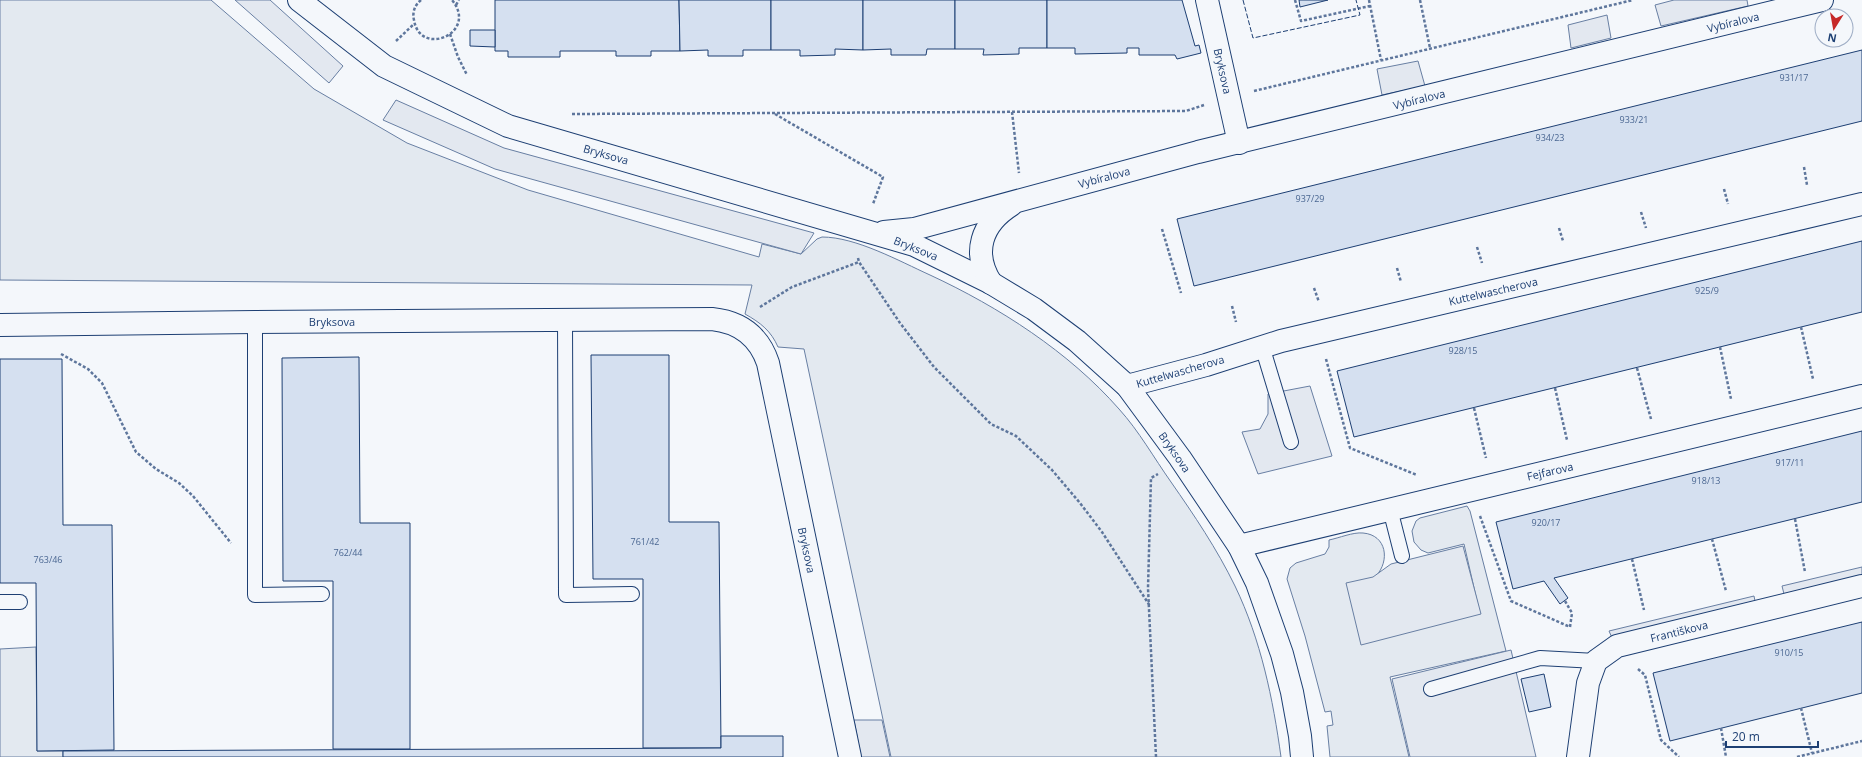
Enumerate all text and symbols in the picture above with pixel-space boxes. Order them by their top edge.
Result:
street label: Vybíralova [1705,8,1761,36]
north arrow [1814,8,1854,48]
text: N [1826,30,1838,47]
street label: Bryksova [1210,47,1236,95]
house number: 931/17 [1779,71,1809,84]
street label: Vybíralova [1391,85,1447,113]
house number: 933/21 [1619,113,1649,126]
house number: 934/23 [1535,131,1565,144]
street label: Bryksova [582,140,630,168]
street label: Vybíralova [1076,163,1132,191]
house number: 937/29 [1295,192,1325,205]
street label: Bryksova [892,232,940,264]
street label: Kuttelwascherova [1447,273,1539,309]
house number: 925/9 [1695,284,1719,297]
street label: Bryksova [309,314,355,329]
house number: 928/15 [1448,344,1478,357]
street label: Kuttelwascherova [1134,351,1226,391]
street label: Bryksova [1156,429,1194,475]
house number: 917/11 [1775,456,1805,469]
street label: Fejfarova [1525,458,1575,484]
house number: 918/13 [1691,474,1721,487]
house number: 920/17 [1531,516,1561,529]
street label: Bryksova [795,526,819,574]
house number: 761/42 [630,535,660,548]
house number: 762/44 [333,546,363,559]
house number: 763/46 [33,553,63,566]
street label: Františkova [1649,617,1709,645]
house number: 910/15 [1774,646,1804,659]
scale bar [1726,723,1818,749]
text: 20 m [1732,728,1760,745]

